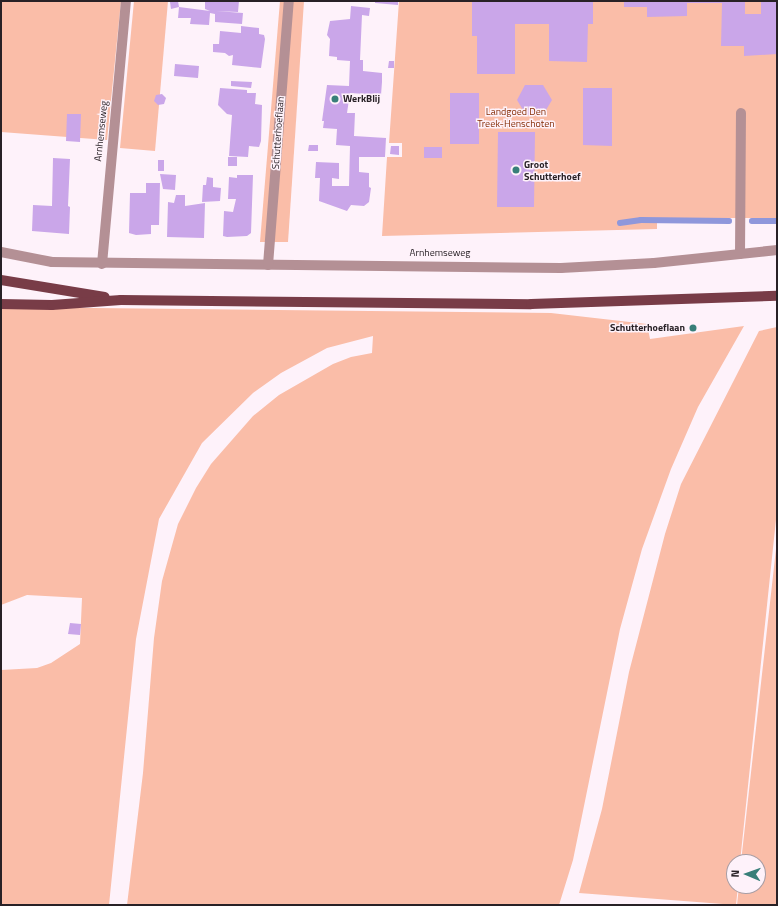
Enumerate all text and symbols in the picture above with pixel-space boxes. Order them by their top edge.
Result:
place label: WerkBlij [343,93,380,105]
marker: WerkBlij [330,94,340,104]
street label: Schutterhoeflaan [269,96,287,170]
street label: Arnhemseweg [92,100,110,162]
park label: Landgoed Den Treek-Henschoten [477,105,555,128]
place label: Groot Schutterhoef [524,158,581,182]
marker: Groot Schutterhoef [511,165,521,175]
street label: Arnhemseweg [410,247,470,259]
place label: Schutterhoeflaan [610,322,685,334]
marker: Schutterhoeflaan [688,323,698,333]
north arrow [726,854,766,894]
text: N [727,870,743,878]

